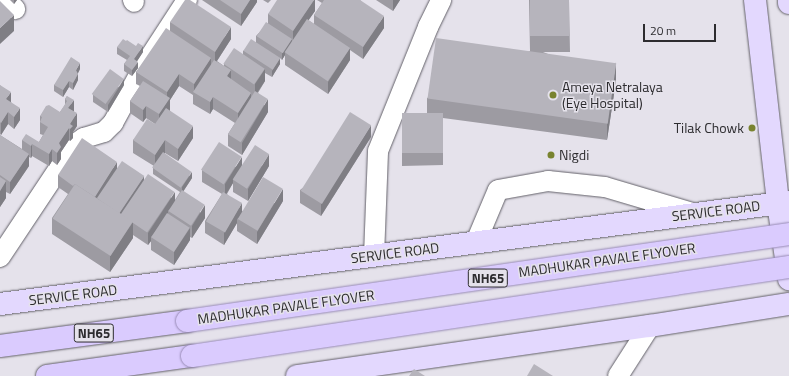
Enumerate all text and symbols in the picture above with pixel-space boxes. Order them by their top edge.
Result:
scale bar [645,16,718,42]
text: 20 m [650,21,676,40]
place label: Ameya Netralaya (Eye Hospital) [562,79,663,112]
marker: Ameya Netralaya (Eye Hospital) [547,89,559,101]
place label: Tilak Chowk [674,120,744,136]
marker: Tilak Chowk [747,123,757,133]
place label: Nigdi [559,147,589,163]
marker: Nigdi [546,150,556,160]
street label: SERVICE ROAD [671,197,761,225]
street label: SERVICE ROAD [350,239,440,267]
street label: MADHUKAR PAVALE FLYOVER [517,239,697,281]
road number: NH65 [467,267,509,289]
street label: SERVICE ROAD [28,281,118,309]
street label: MADHUKAR PAVALE FLYOVER [196,286,376,328]
road number: NH65 [73,322,115,344]

